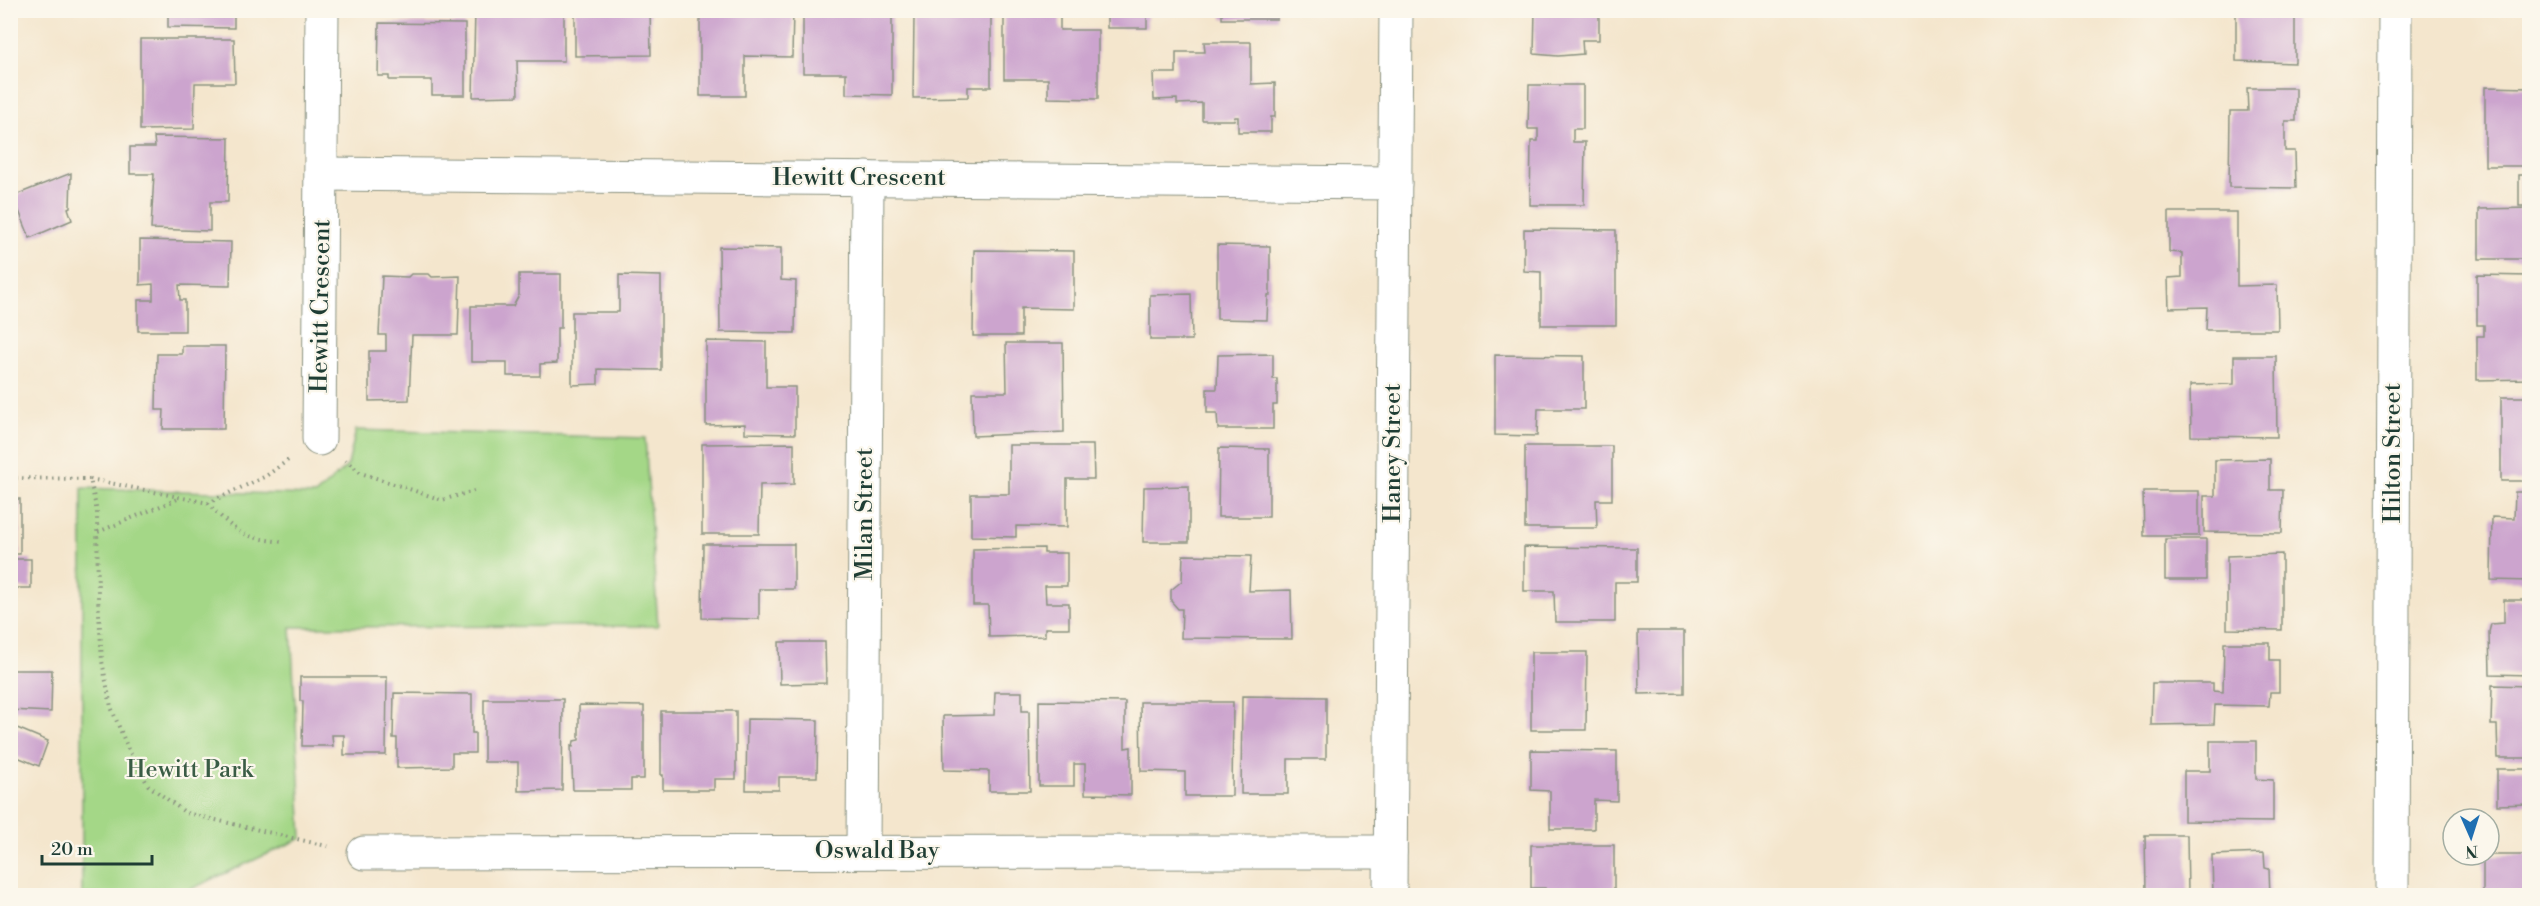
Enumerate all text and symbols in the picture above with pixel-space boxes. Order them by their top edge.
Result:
street label: Hewitt Crescent [772,163,946,193]
street label: Hewitt Crescent [304,218,338,393]
street label: Hilton Street [2378,382,2408,523]
street label: Haney Street [1378,383,1408,523]
street label: Milan Street [850,447,880,580]
park label: Hewitt Park [126,755,255,785]
north arrow [2441,807,2501,867]
scale bar [42,828,152,866]
street label: Oswald Bay [815,836,940,866]
text: 20 m [51,838,93,861]
text: N [2465,841,2479,861]

